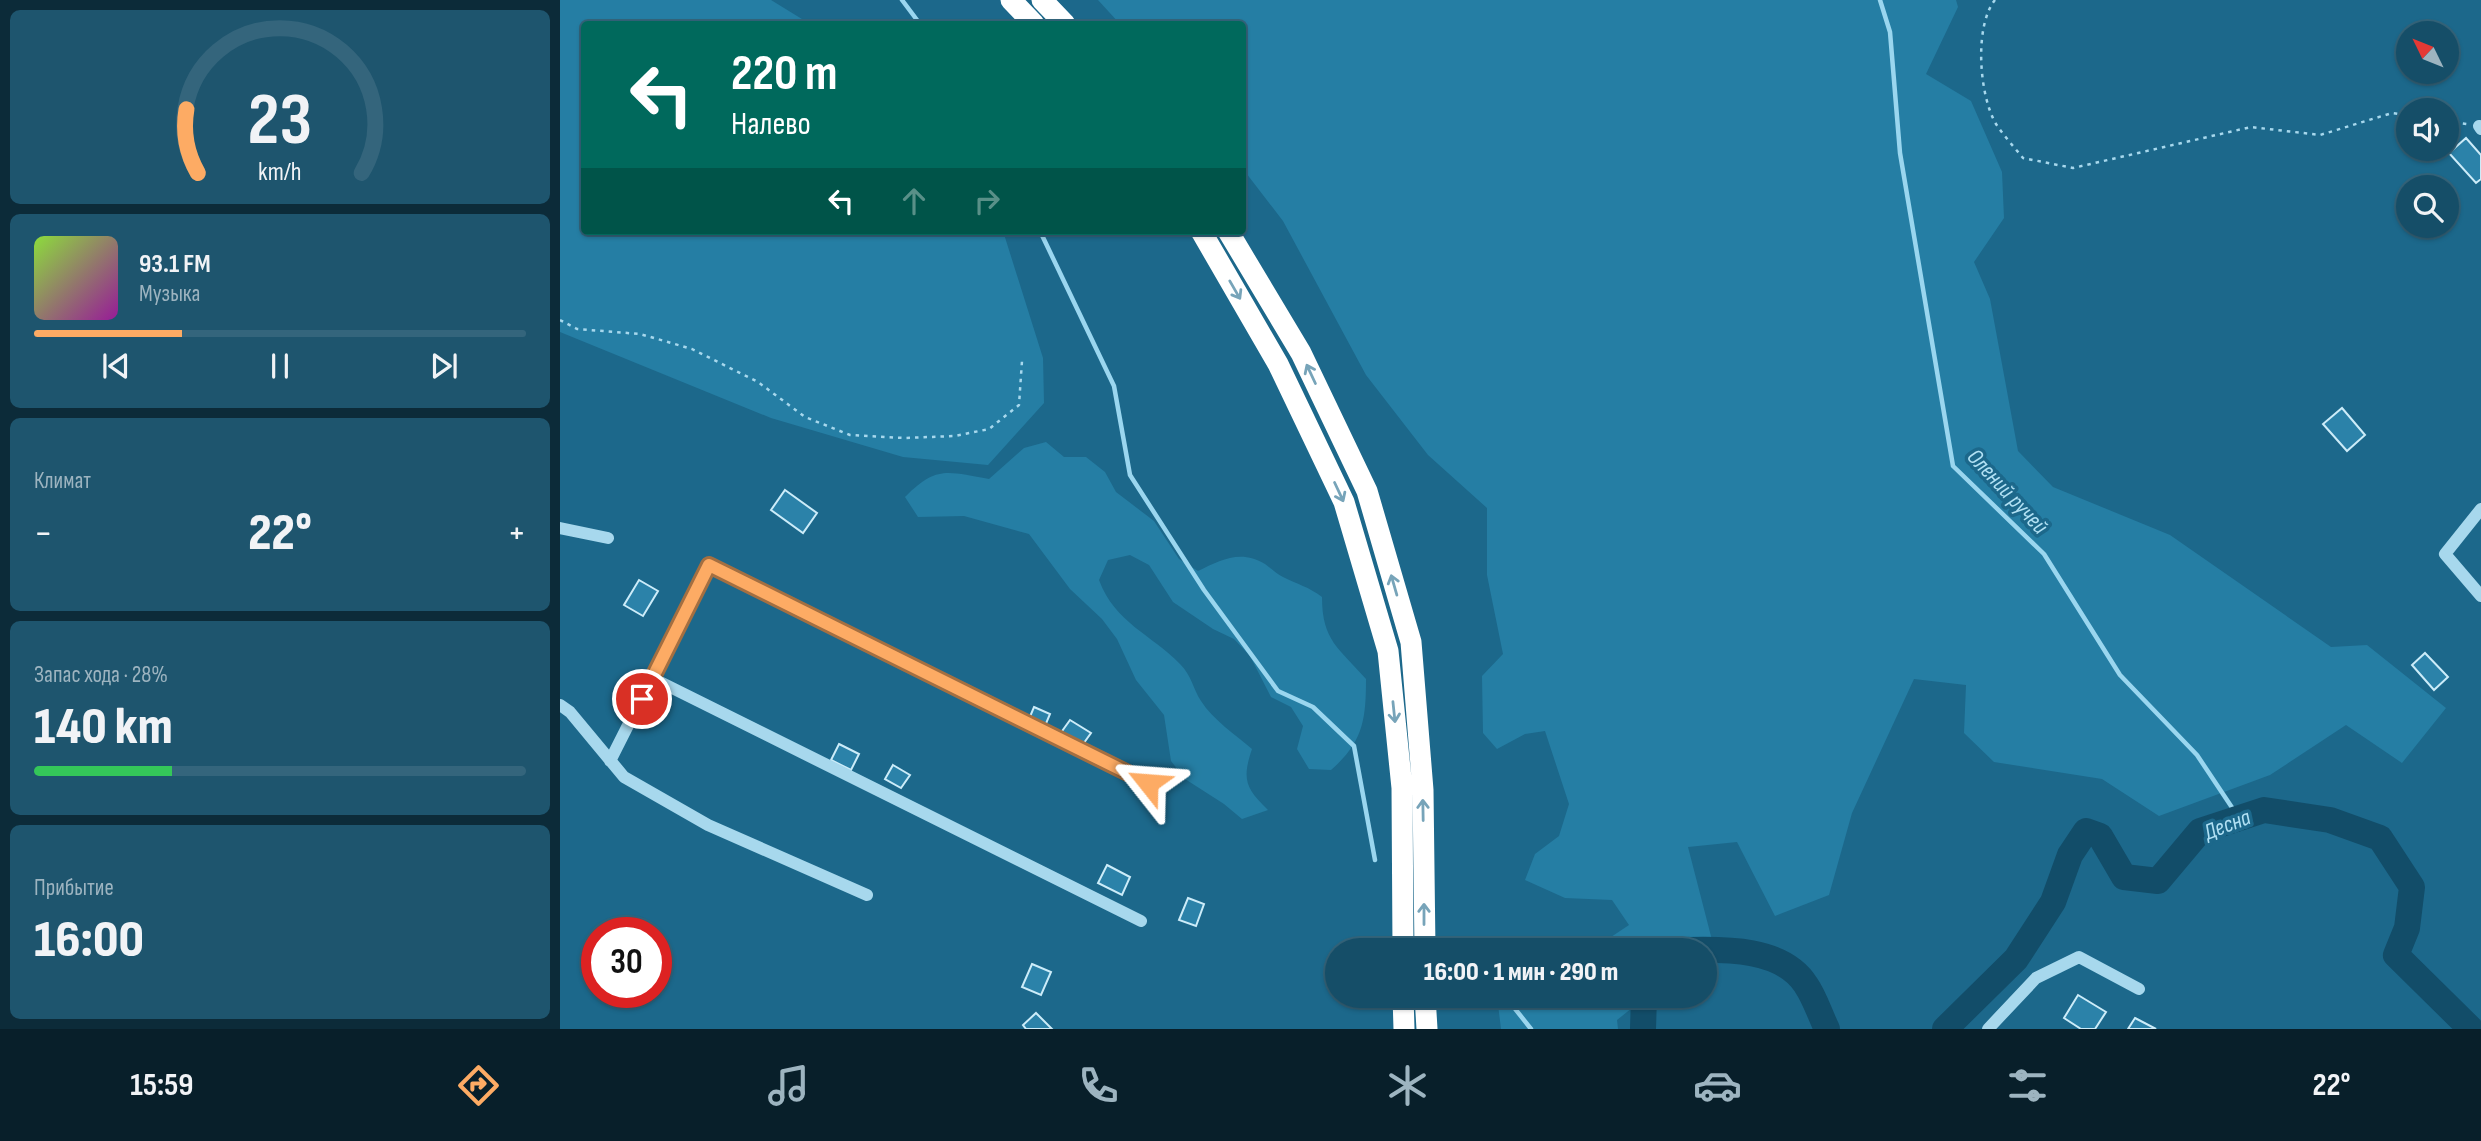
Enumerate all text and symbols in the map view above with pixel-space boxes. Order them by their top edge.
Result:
north arrow [2396,21,2459,84]
map controls [2396,21,2459,238]
text: 220 m [731,45,837,104]
icon: left [616,49,707,140]
text: 23 [248,77,312,165]
button: sound [2396,98,2459,161]
text: Налево [731,105,811,144]
text: km/h [258,157,302,188]
button: search [2396,175,2459,238]
icon: left [822,182,860,220]
icon: ahead [895,182,933,220]
icon: right [968,182,1006,220]
text: 93.1 FM [139,249,211,280]
one-way arrow [1229,279,1242,300]
text: Музыка [139,280,200,308]
icon: previous [97,347,135,385]
icon: pause [261,347,299,385]
icon: next [425,347,463,385]
one-way arrow [1304,364,1317,385]
water label: Олений ручей [1961,443,2054,541]
text: Климат [34,467,91,495]
one-way arrow [1333,481,1346,502]
text: 22° [248,502,312,565]
text: − [34,511,53,556]
text: + [507,511,526,556]
one-way arrow [1387,575,1400,597]
text: Запас хода · 28% [34,661,168,689]
pin [612,669,672,729]
icon: arrive [623,680,661,718]
text: 140 km [34,696,173,759]
one-way arrow [1388,700,1401,723]
position arrow [1111,746,1185,820]
one-way arrow [1417,799,1430,822]
water label: Десна [2199,803,2255,847]
text: Прибытие [34,874,114,902]
one-way arrow [1417,903,1431,926]
text: 16:00 [34,909,144,972]
speed limit sign: 30 [581,917,672,1008]
text: 16:00 · 1 мин · 290 m [1424,957,1618,988]
icon: directions [454,1061,503,1110]
icon: music [764,1061,813,1110]
icon: phone [1074,1061,1123,1110]
icon: climate [1383,1061,1432,1110]
icon: car [1693,1061,1742,1110]
icon: filters [2003,1061,2052,1110]
text: 15:59 [130,1066,193,1105]
text: 22° [2312,1066,2351,1105]

